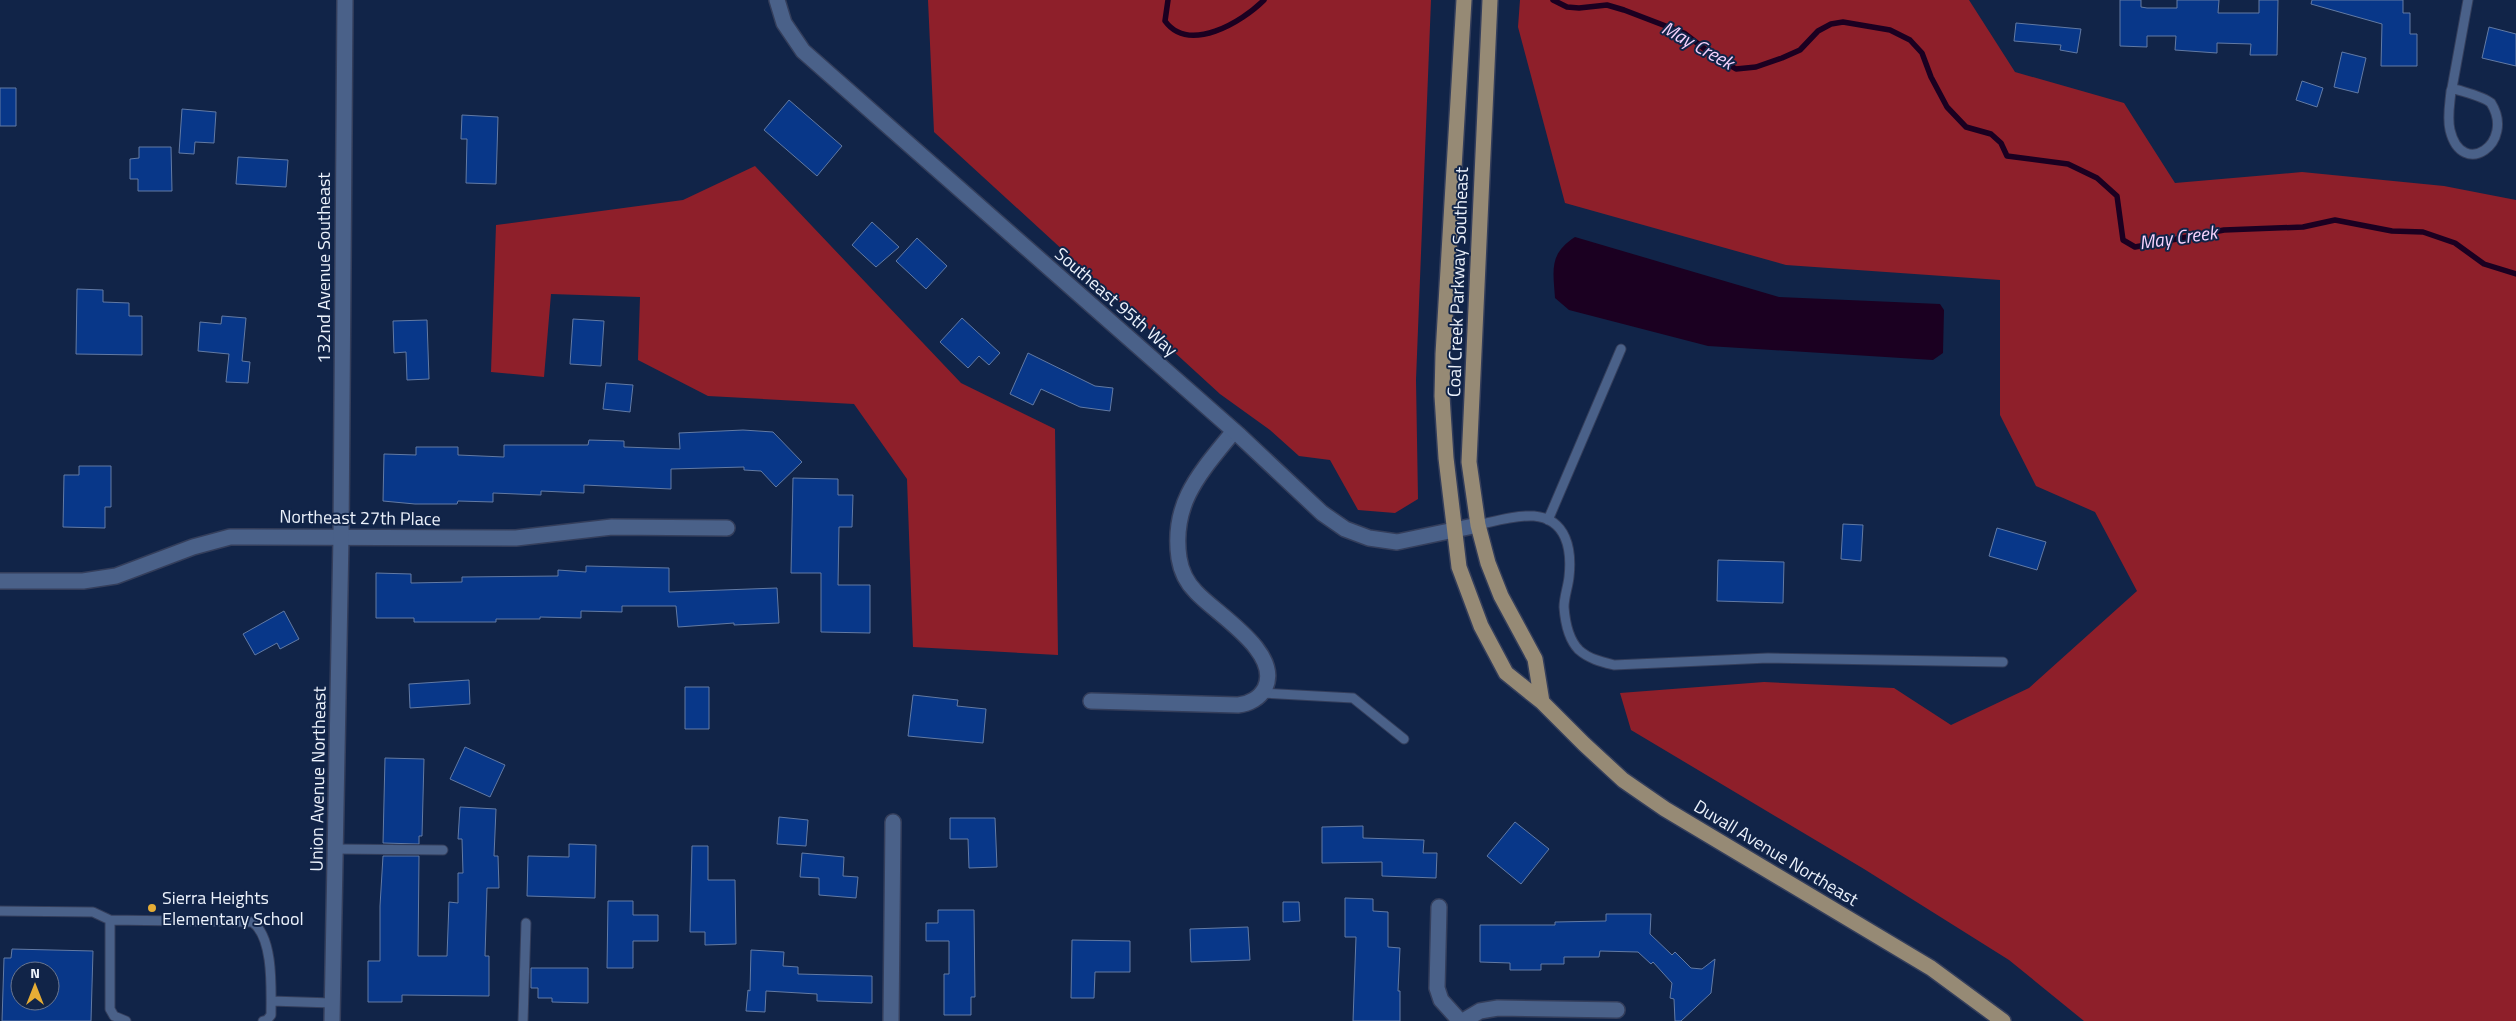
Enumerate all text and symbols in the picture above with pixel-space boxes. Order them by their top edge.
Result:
water label: May Creek [1657,13,1742,77]
street label: Coal Creek Parkway Southeast [1440,166,1475,397]
street label: 132nd Avenue Southeast [310,172,337,364]
water label: May Creek [2137,216,2221,256]
street label: Southeast 95th Way [1049,241,1184,363]
street label: Northeast 27th Place [279,503,441,532]
street label: Union Avenue Northeast [302,685,333,872]
street label: Duvall Avenue Northeast [1689,793,1864,913]
place label: Sierra Heights Elementary School [162,884,304,932]
marker: Sierra Heights Elementary School [146,902,158,914]
north arrow [10,961,60,1011]
text: N [30,962,40,983]

